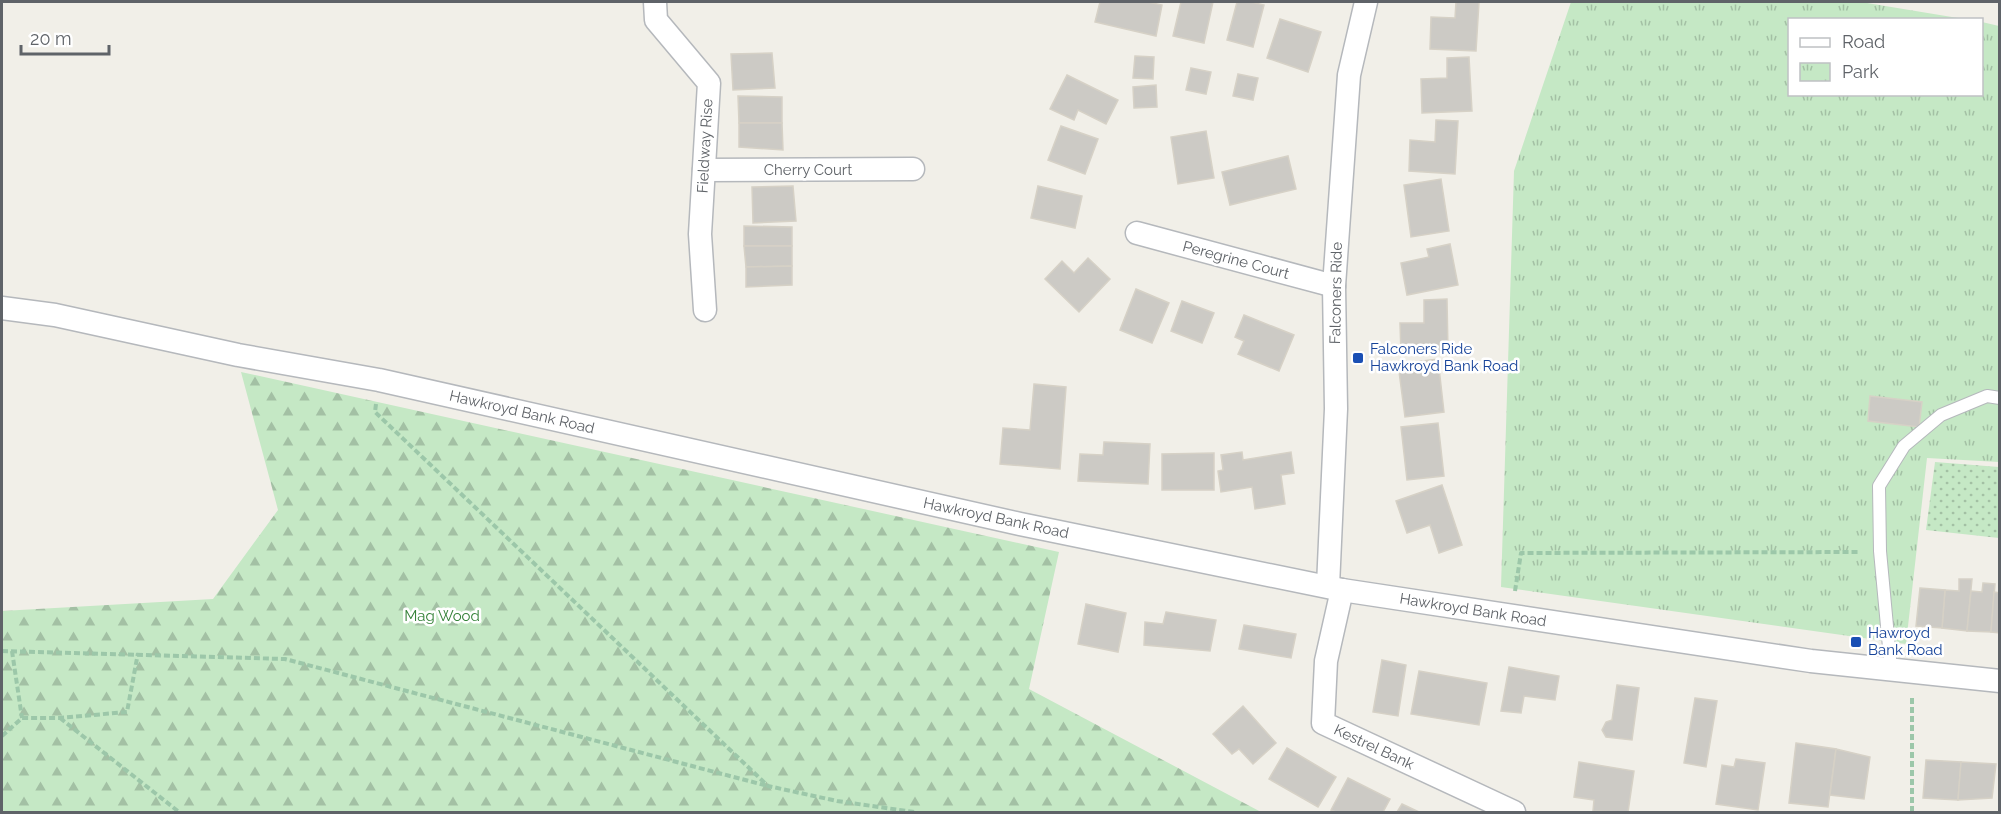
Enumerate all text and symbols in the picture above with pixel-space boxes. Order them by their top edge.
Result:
scale bar [21,18,110,56]
legend [1788,18,1983,96]
text: 20 m [30,28,72,49]
text: Road [1842,31,1885,52]
text: Park [1842,61,1879,82]
street label: Fieldway Rise [694,98,716,194]
street label: Cherry Court [764,161,852,179]
street label: Peregrine Court [1181,237,1291,283]
street label: Falconers Ride [1326,242,1346,344]
place label: Falconers Ride Hawkroyd Bank Road [1370,340,1518,375]
marker: Falconers Ride Hawkroyd Bank Road [1351,351,1365,365]
street label: Hawkroyd Bank Road [448,387,596,437]
street label: Hawkroyd Bank Road [922,494,1070,542]
street label: Hawkroyd Bank Road [1398,590,1548,630]
park label: Mag Wood [404,607,480,625]
place label: Hawroyd Bank Road [1868,624,1943,659]
marker: Hawroyd Bank Road [1849,635,1863,649]
street label: Kestrel Bank [1331,721,1417,773]

